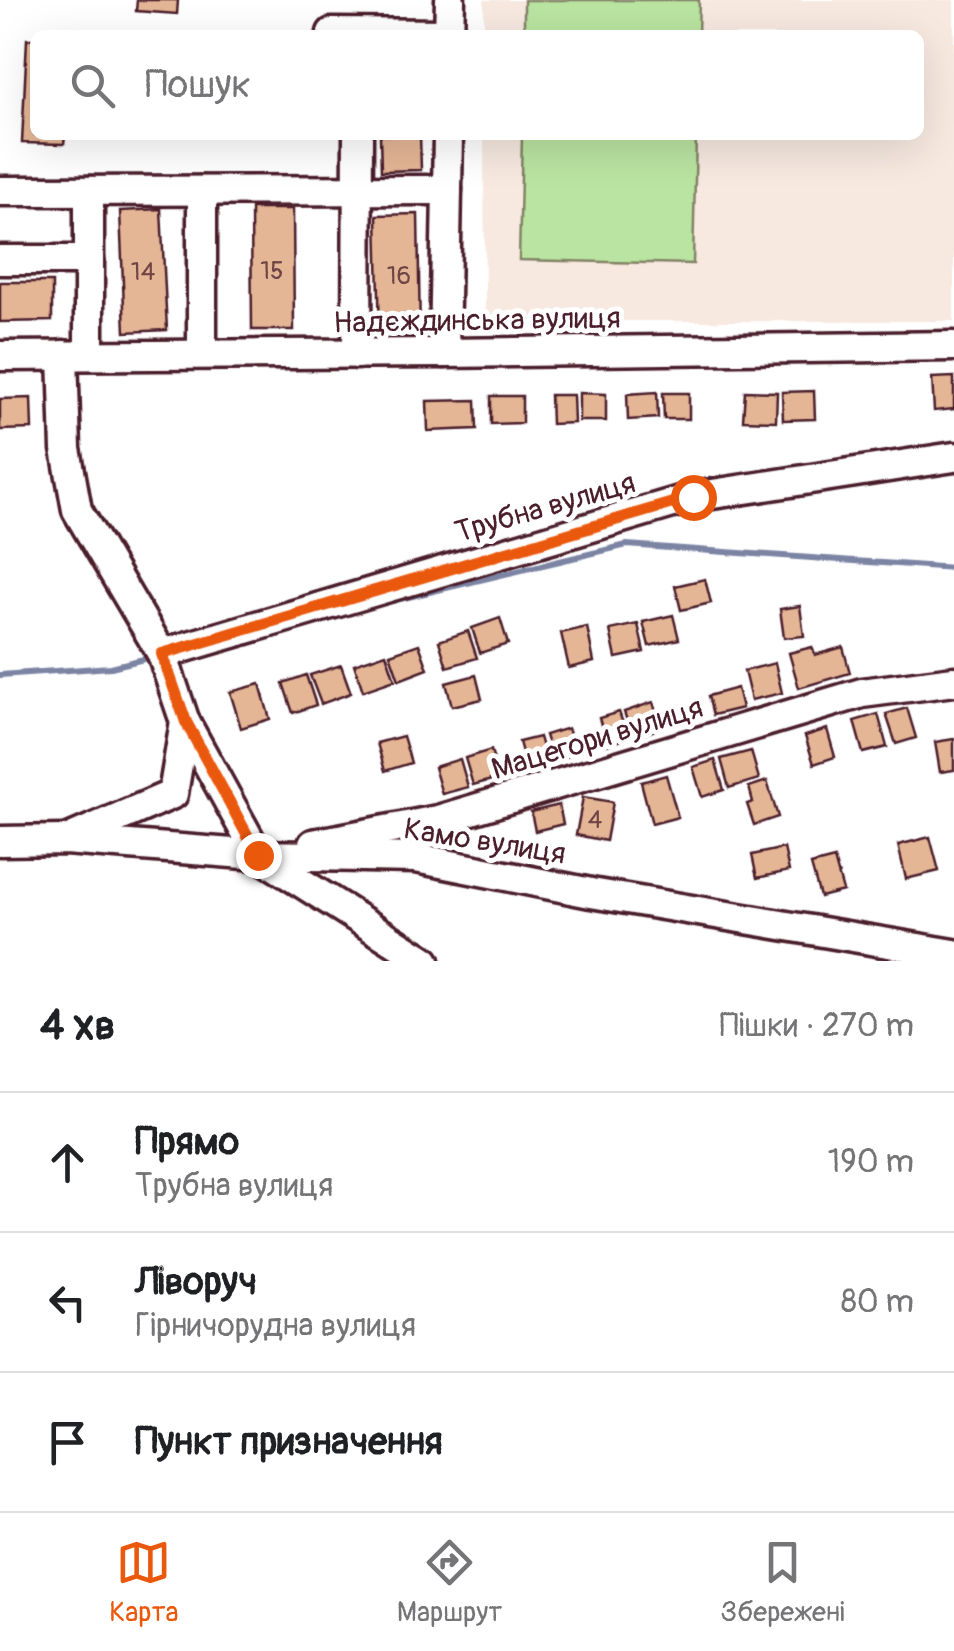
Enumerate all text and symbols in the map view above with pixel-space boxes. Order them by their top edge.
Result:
search box [30,30,924,140]
icon: search [65,58,120,113]
text: Пошук [145,61,251,109]
house number: 15 [260,256,284,287]
house number: 14 [131,257,155,288]
house number: 16 [387,261,411,292]
street label: Надєждинська вулиця [333,299,621,342]
street label: Трубна вулиця [451,464,640,551]
route start [671,475,717,521]
street label: Мацегори вулиця [487,689,707,788]
house number: 4 [588,805,602,836]
street label: Камо вулиця [401,810,568,873]
route end [236,833,282,879]
text: 4 хв [40,1000,115,1052]
text: Пішки · 270 m [719,1006,914,1046]
text: Прямо [135,1118,239,1166]
icon: ahead [40,1135,95,1190]
text: 190 m [828,1142,914,1182]
text: Трубна вулиця [135,1166,333,1206]
text: Ліворуч [135,1258,257,1306]
icon: left [40,1275,95,1330]
text: 80 m [841,1282,914,1322]
text: Гірничорудна вулиця [135,1306,416,1346]
icon: arrive [40,1415,95,1470]
text: Пункт призначення [135,1418,443,1466]
tab: Карта [109,1535,179,1630]
tab: Маршрут [397,1535,502,1630]
tab: Збережені [720,1535,845,1630]

